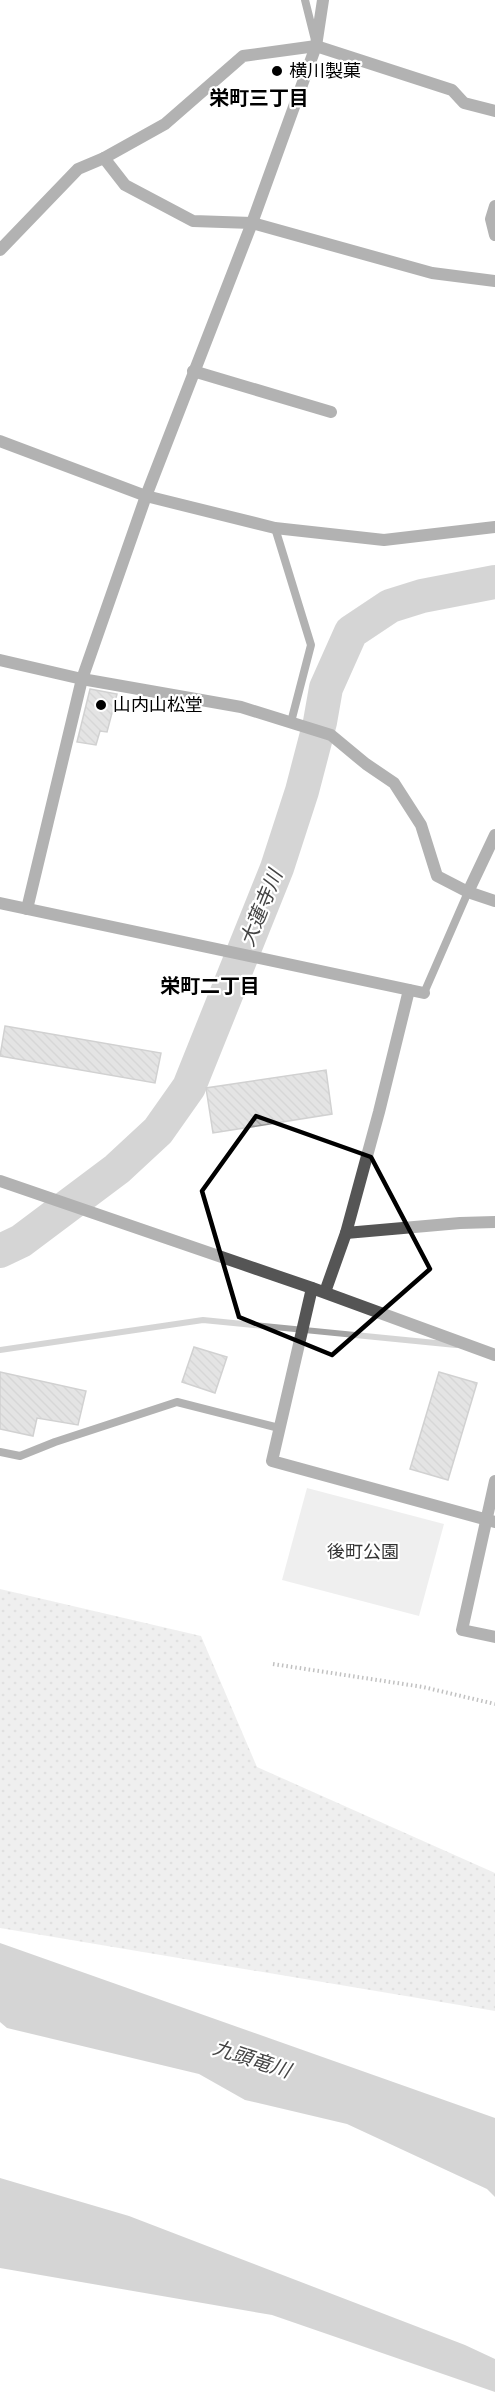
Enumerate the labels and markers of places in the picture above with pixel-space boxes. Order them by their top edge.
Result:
place label: 横川製菓 [289,60,361,82]
marker: 横川製菓 [270,64,284,78]
place label: 山内山松堂 [113,694,203,716]
marker: 山内山松堂 [94,698,108,712]

